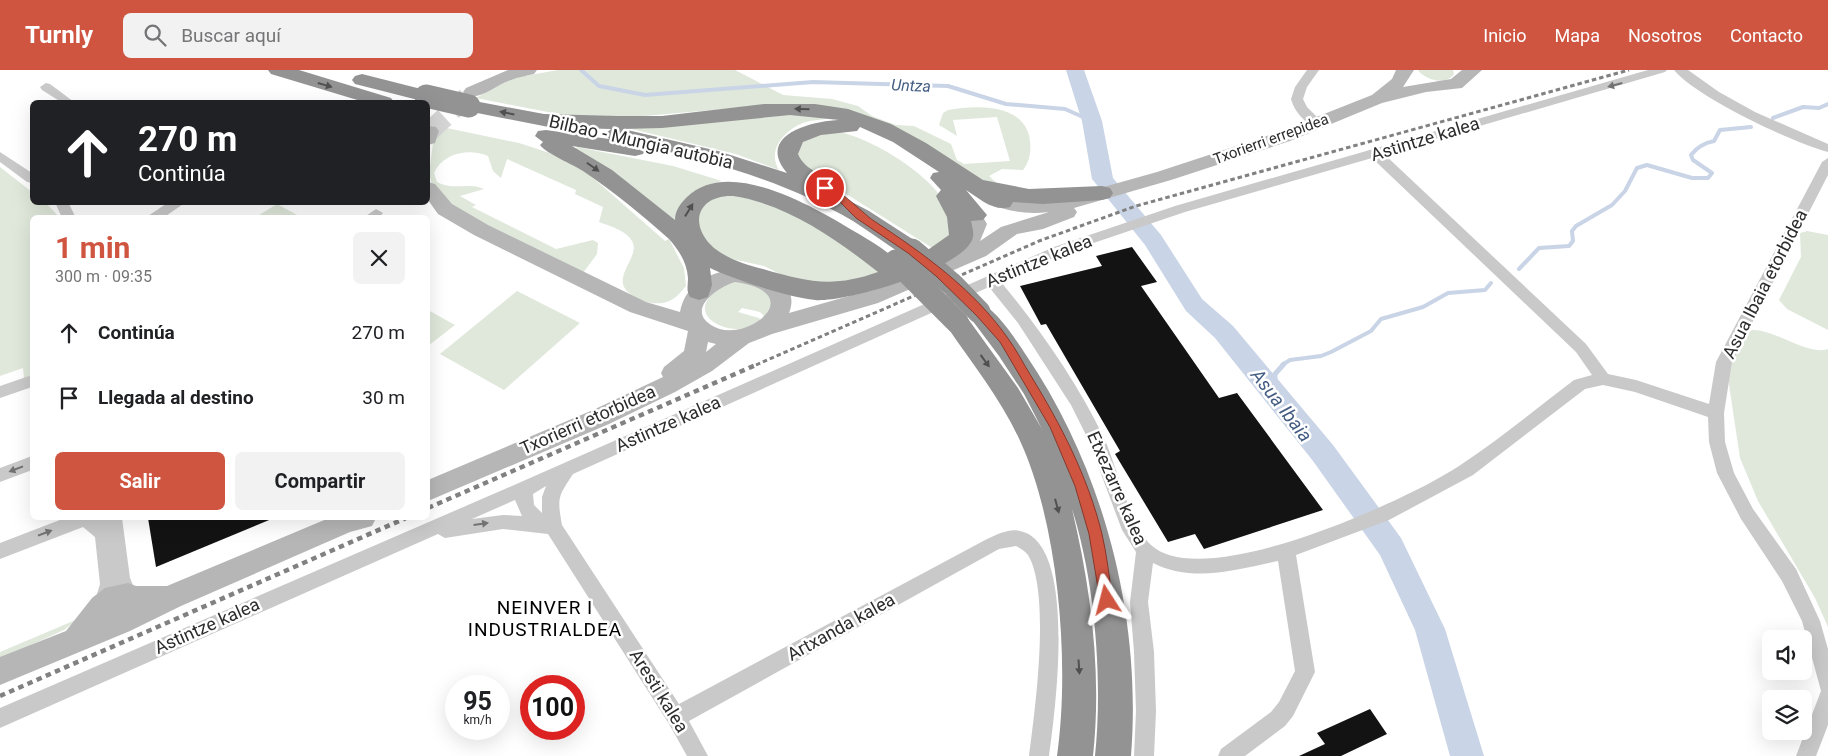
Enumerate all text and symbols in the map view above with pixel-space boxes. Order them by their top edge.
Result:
search box [123,13,473,58]
text: Turnly [25,21,93,49]
icon: search [141,21,169,49]
text: Buscar aquí [181,24,281,47]
text: Inicio [1483,25,1527,46]
text: Mapa [1555,25,1600,46]
text: Nosotros [1628,25,1702,46]
text: Contacto [1730,25,1803,46]
water label: Untza [891,75,931,96]
one-way arrow [1607,81,1623,89]
one-way arrow [317,82,332,90]
one-way arrow [794,105,810,113]
one-way arrow [499,109,514,117]
street label: Bilbao - Mungia autobia [547,110,735,173]
street label: Txorierri errepidea [1211,110,1331,168]
street label: Astintze kalea [1368,112,1482,165]
text: 270 m [138,119,237,160]
icon: ahead [55,120,120,185]
text: Continúa [138,161,226,186]
one-way arrow [586,162,600,172]
pin [804,167,846,209]
icon: arrive [811,174,839,202]
one-way arrow [685,203,694,216]
street label: Asua Ibaia etorbidea [1718,206,1811,362]
text: 1 min [55,230,130,265]
street label: Astintze kalea [983,230,1095,291]
button: close [353,232,405,284]
text: 300 m · 09:35 [55,267,152,286]
icon: ahead [55,319,83,347]
text: Continúa [98,321,175,344]
text: 270 m [352,321,405,344]
one-way arrow [980,355,990,368]
water label: Asua Ibaia [1245,363,1317,446]
street label: Txorierri etorbidea [517,380,659,459]
icon: arrive [55,384,83,412]
text: Llegada al destino [98,386,254,409]
text: 30 m [362,386,405,409]
street label: Astintze kalea [612,391,723,456]
street label: Etxezarre kalea [1083,428,1152,548]
button: Salir [55,452,225,510]
button: Compartir [235,452,405,510]
one-way arrow [8,465,23,473]
one-way arrow [1053,498,1061,514]
one-way arrow [473,520,489,528]
one-way arrow [38,529,53,536]
position arrow [1080,573,1132,625]
street label: Artxanda kalea [783,588,898,665]
street label: Astintze kalea [151,593,262,658]
district label: NEINVER I INDUSTRIALDEA [468,596,622,641]
map controls [1762,630,1812,740]
button: sound [1762,630,1812,680]
street label: Aresti kalea [626,645,693,736]
one-way arrow [1075,659,1083,675]
speed limit sign: 100 [520,675,585,740]
text: 95 [463,687,492,716]
button: layers [1762,690,1812,740]
text: km/h [463,713,492,727]

